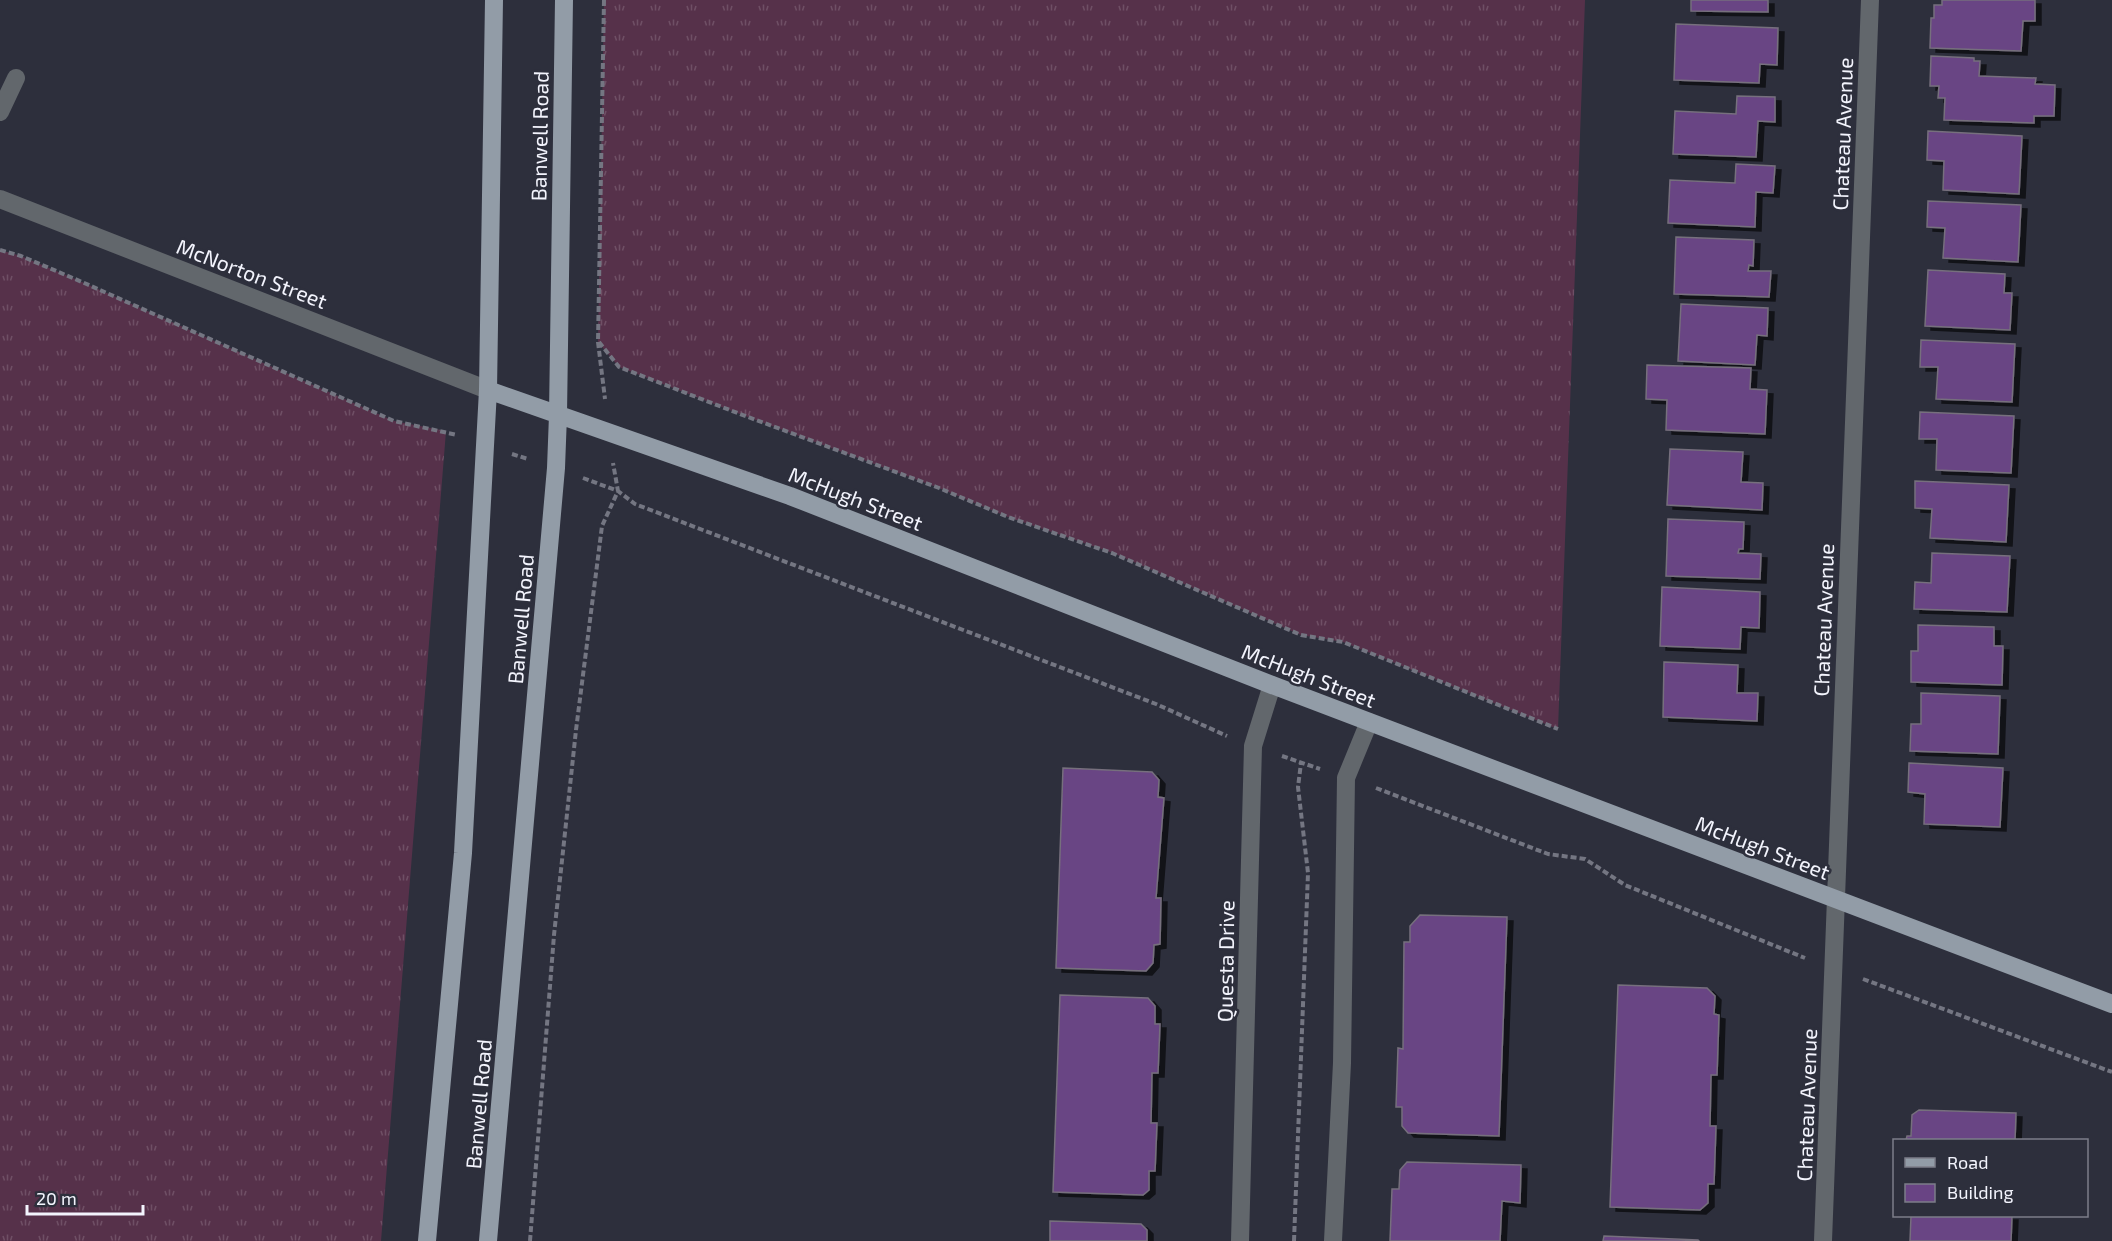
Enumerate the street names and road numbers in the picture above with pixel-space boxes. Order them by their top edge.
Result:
street label: Chateau Avenue [1827,57,1857,211]
street label: Banwell Road [525,71,553,201]
street label: McNorton Street [173,233,331,313]
street label: McHugh Street [785,461,927,535]
street label: Chateau Avenue [1808,543,1838,697]
street label: Banwell Road [502,553,538,685]
street label: McHugh Street [1238,638,1380,712]
street label: McHugh Street [1692,810,1834,884]
street label: Questa Drive [1211,900,1240,1022]
street label: Chateau Avenue [1791,1028,1821,1182]
street label: Banwell Road [460,1038,496,1170]

